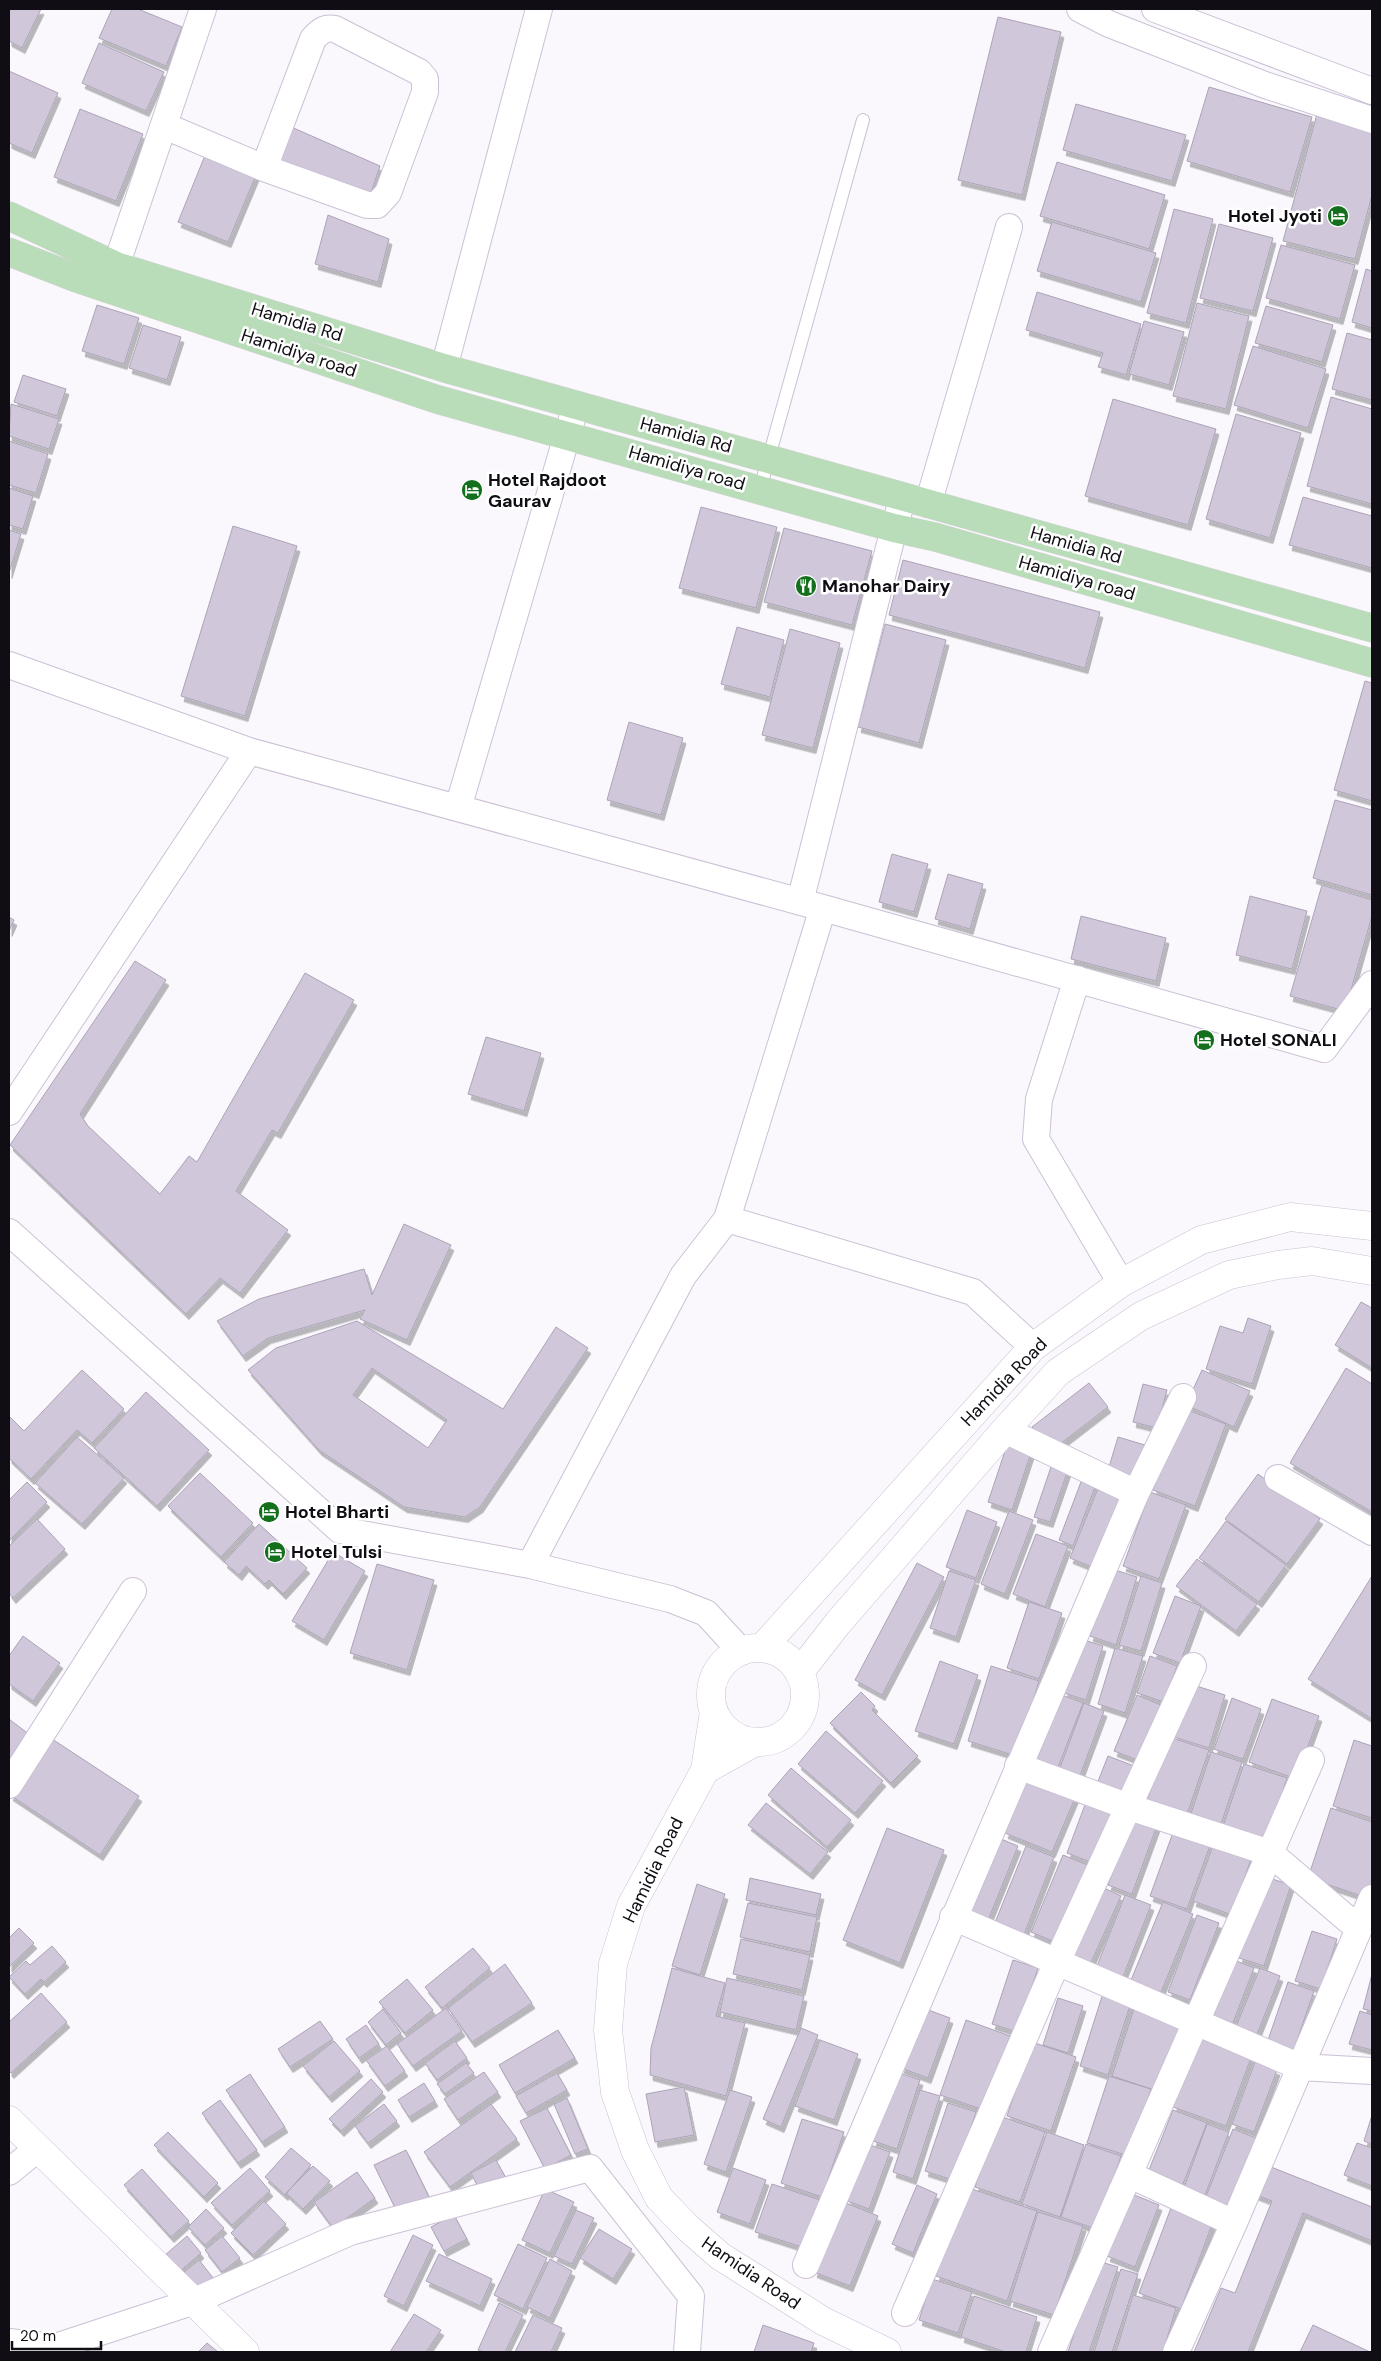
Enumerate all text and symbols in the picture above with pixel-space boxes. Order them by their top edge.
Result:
place label: Hotel Jyoti [1228,204,1322,228]
hotel icon: Hotel Jyoti [1326,204,1350,228]
street label: Hamidia Rd [249,297,345,347]
street label: Hamidiya road [238,323,360,383]
street label: Hamidia Rd [637,411,735,459]
street label: Hamidiya road [626,440,748,496]
place label: Hotel Rajdoot Gaurav [488,468,607,513]
hotel icon: Hotel Rajdoot Gaurav [460,478,484,502]
street label: Hamidia Rd [1027,521,1125,569]
street label: Hamidiya road [1016,550,1138,606]
restaurant icon: Manohar Dairy [794,574,818,598]
place label: Manohar Dairy [822,574,950,598]
hotel icon: Hotel SONALI [1192,1028,1216,1052]
place label: Hotel SONALI [1220,1028,1337,1052]
street label: Hamidia Road [956,1332,1052,1432]
hotel icon: Hotel Bharti [257,1500,281,1524]
place label: Hotel Bharti [285,1500,389,1524]
hotel icon: Hotel Tulsi [263,1540,287,1564]
place label: Hotel Tulsi [291,1540,382,1564]
street label: Hamidia Road [617,1813,689,1927]
street label: Hamidia Road [697,2231,805,2315]
scale bar [12,2318,101,2350]
text: 20 m [20,2326,56,2346]

